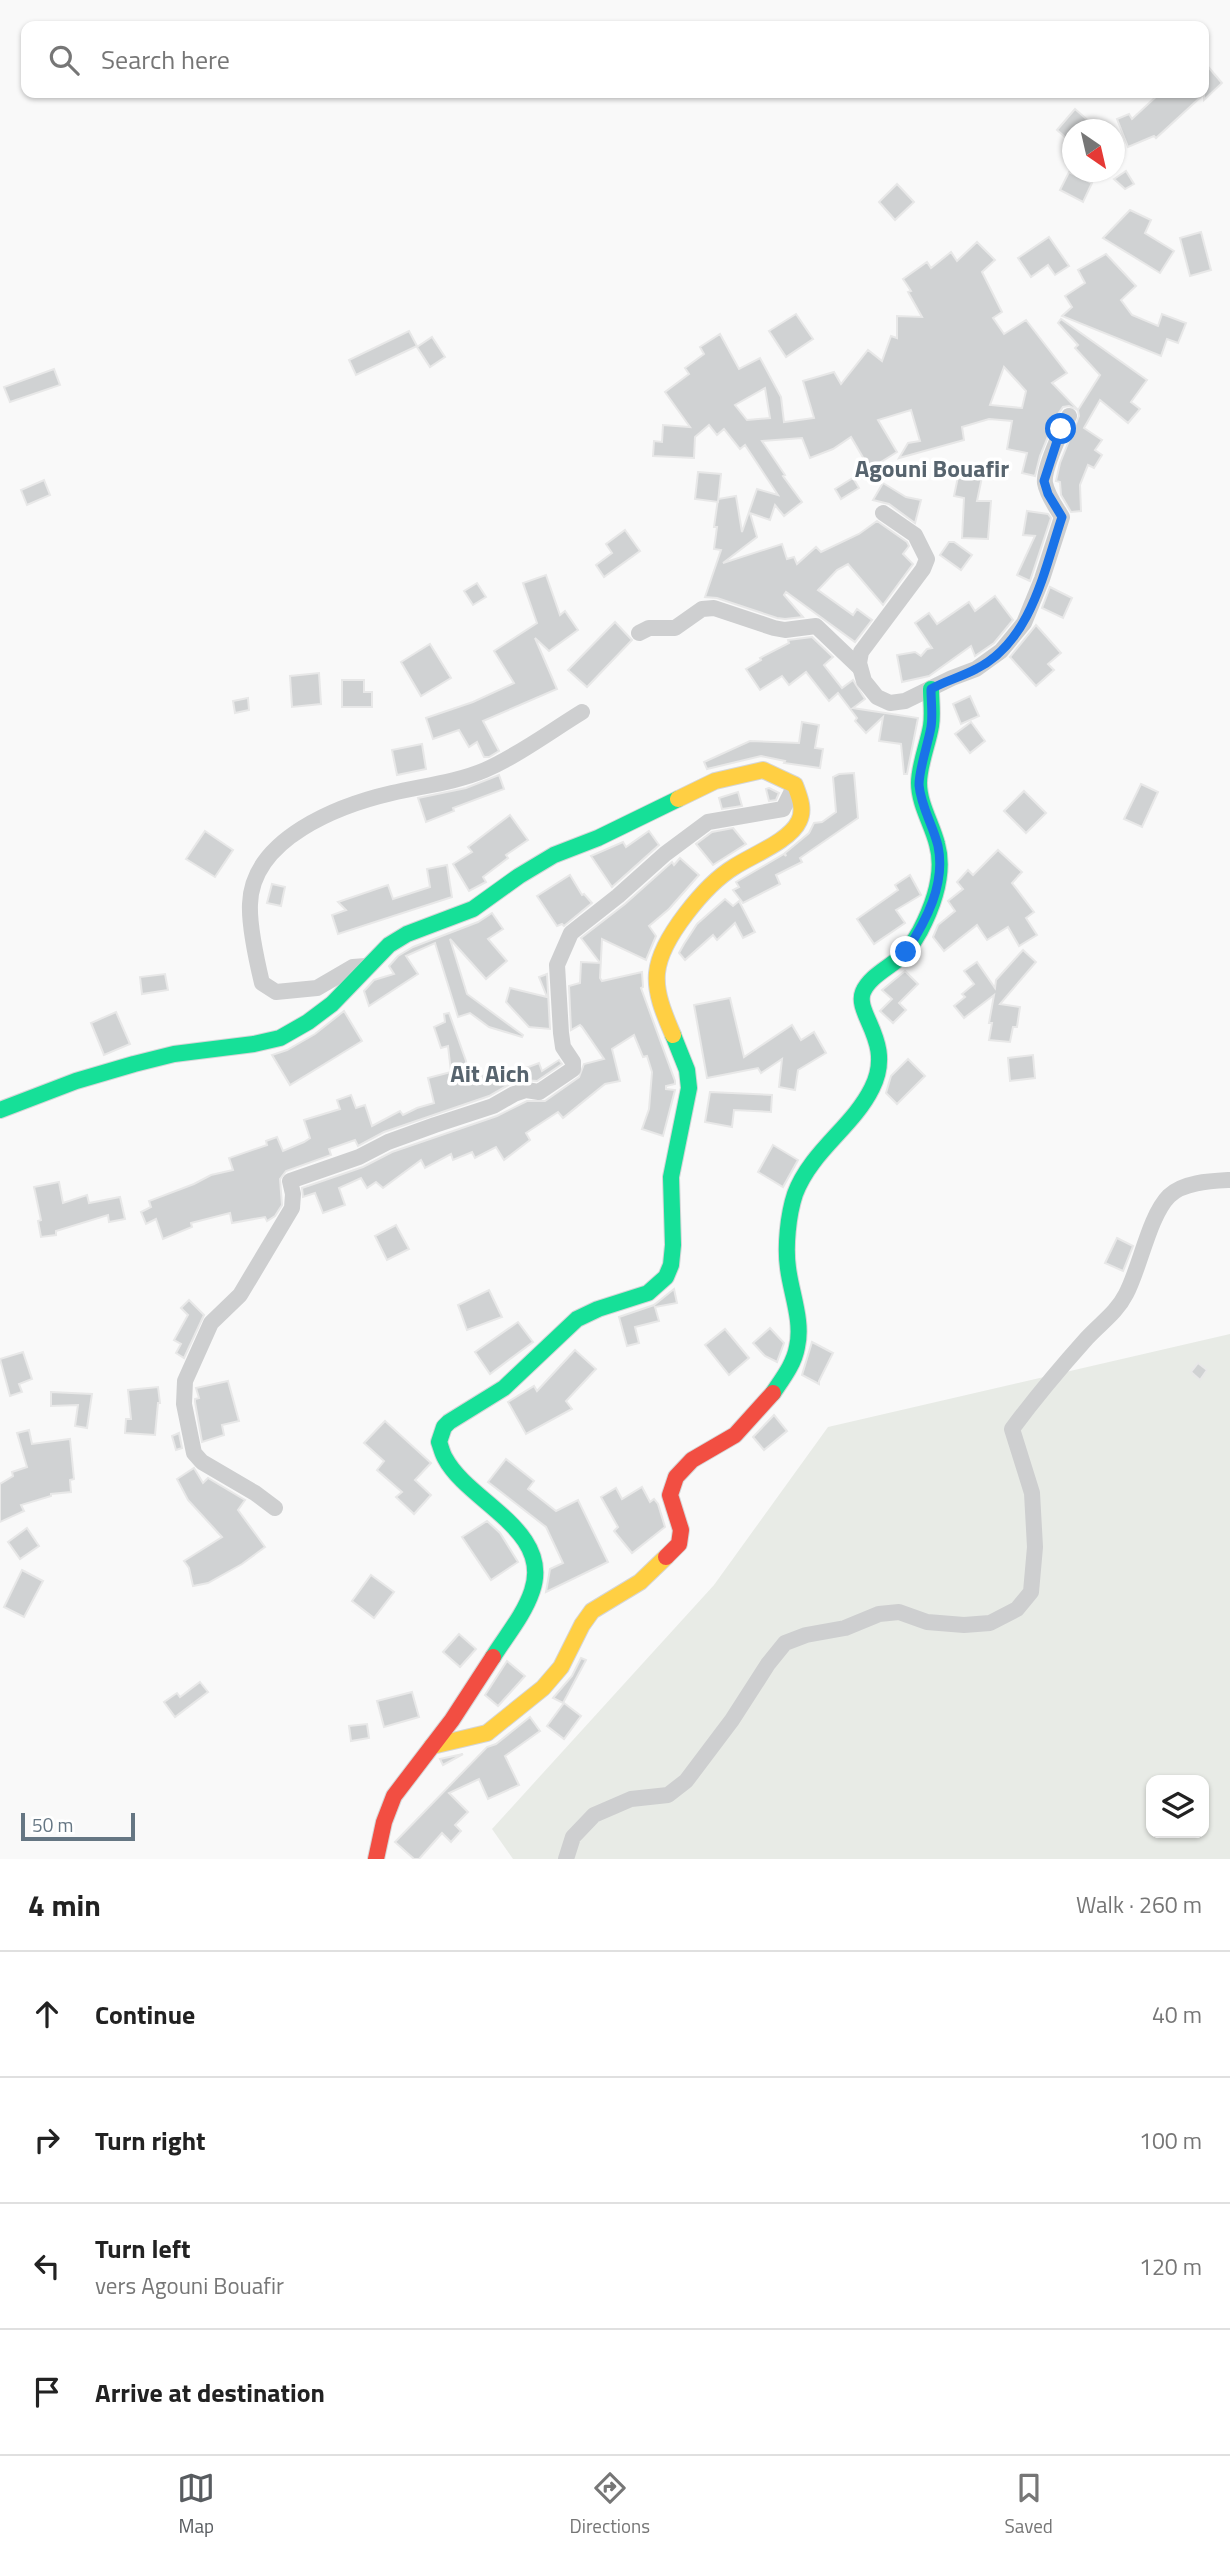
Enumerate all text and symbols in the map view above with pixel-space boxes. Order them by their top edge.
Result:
search box [21,21,1209,98]
text: Search here [101,40,230,79]
icon: search [45,41,83,79]
north arrow [1062,119,1125,182]
route start [1045,413,1076,444]
district label: Agouni Bouafir [855,450,1009,486]
route end [890,936,921,967]
district label: Ait Aich [450,1055,530,1091]
map controls [1146,1775,1209,1838]
button: layers [1146,1775,1209,1838]
scale bar [21,1810,135,1842]
text: 50 m [32,1810,73,1839]
text: 4 min [28,1882,101,1928]
text: Walk · 260 m [1076,1887,1202,1922]
icon: ahead [28,1995,66,2033]
text: Continue [95,1995,195,2034]
text: 40 m [1152,1997,1202,2032]
icon: right [28,2121,66,2159]
text: Turn right [95,2121,206,2160]
text: 100 m [1139,2123,1202,2158]
text: Turn left [95,2229,190,2268]
icon: left [28,2247,66,2285]
text: 120 m [1139,2249,1202,2284]
text: vers Agouni Bouafir [95,2268,284,2303]
icon: arrive [28,2373,66,2411]
text: Arrive at destination [95,2373,325,2412]
tab: Map [177,2469,215,2540]
tab: Directions [570,2469,650,2540]
tab: Saved [1004,2469,1053,2540]

